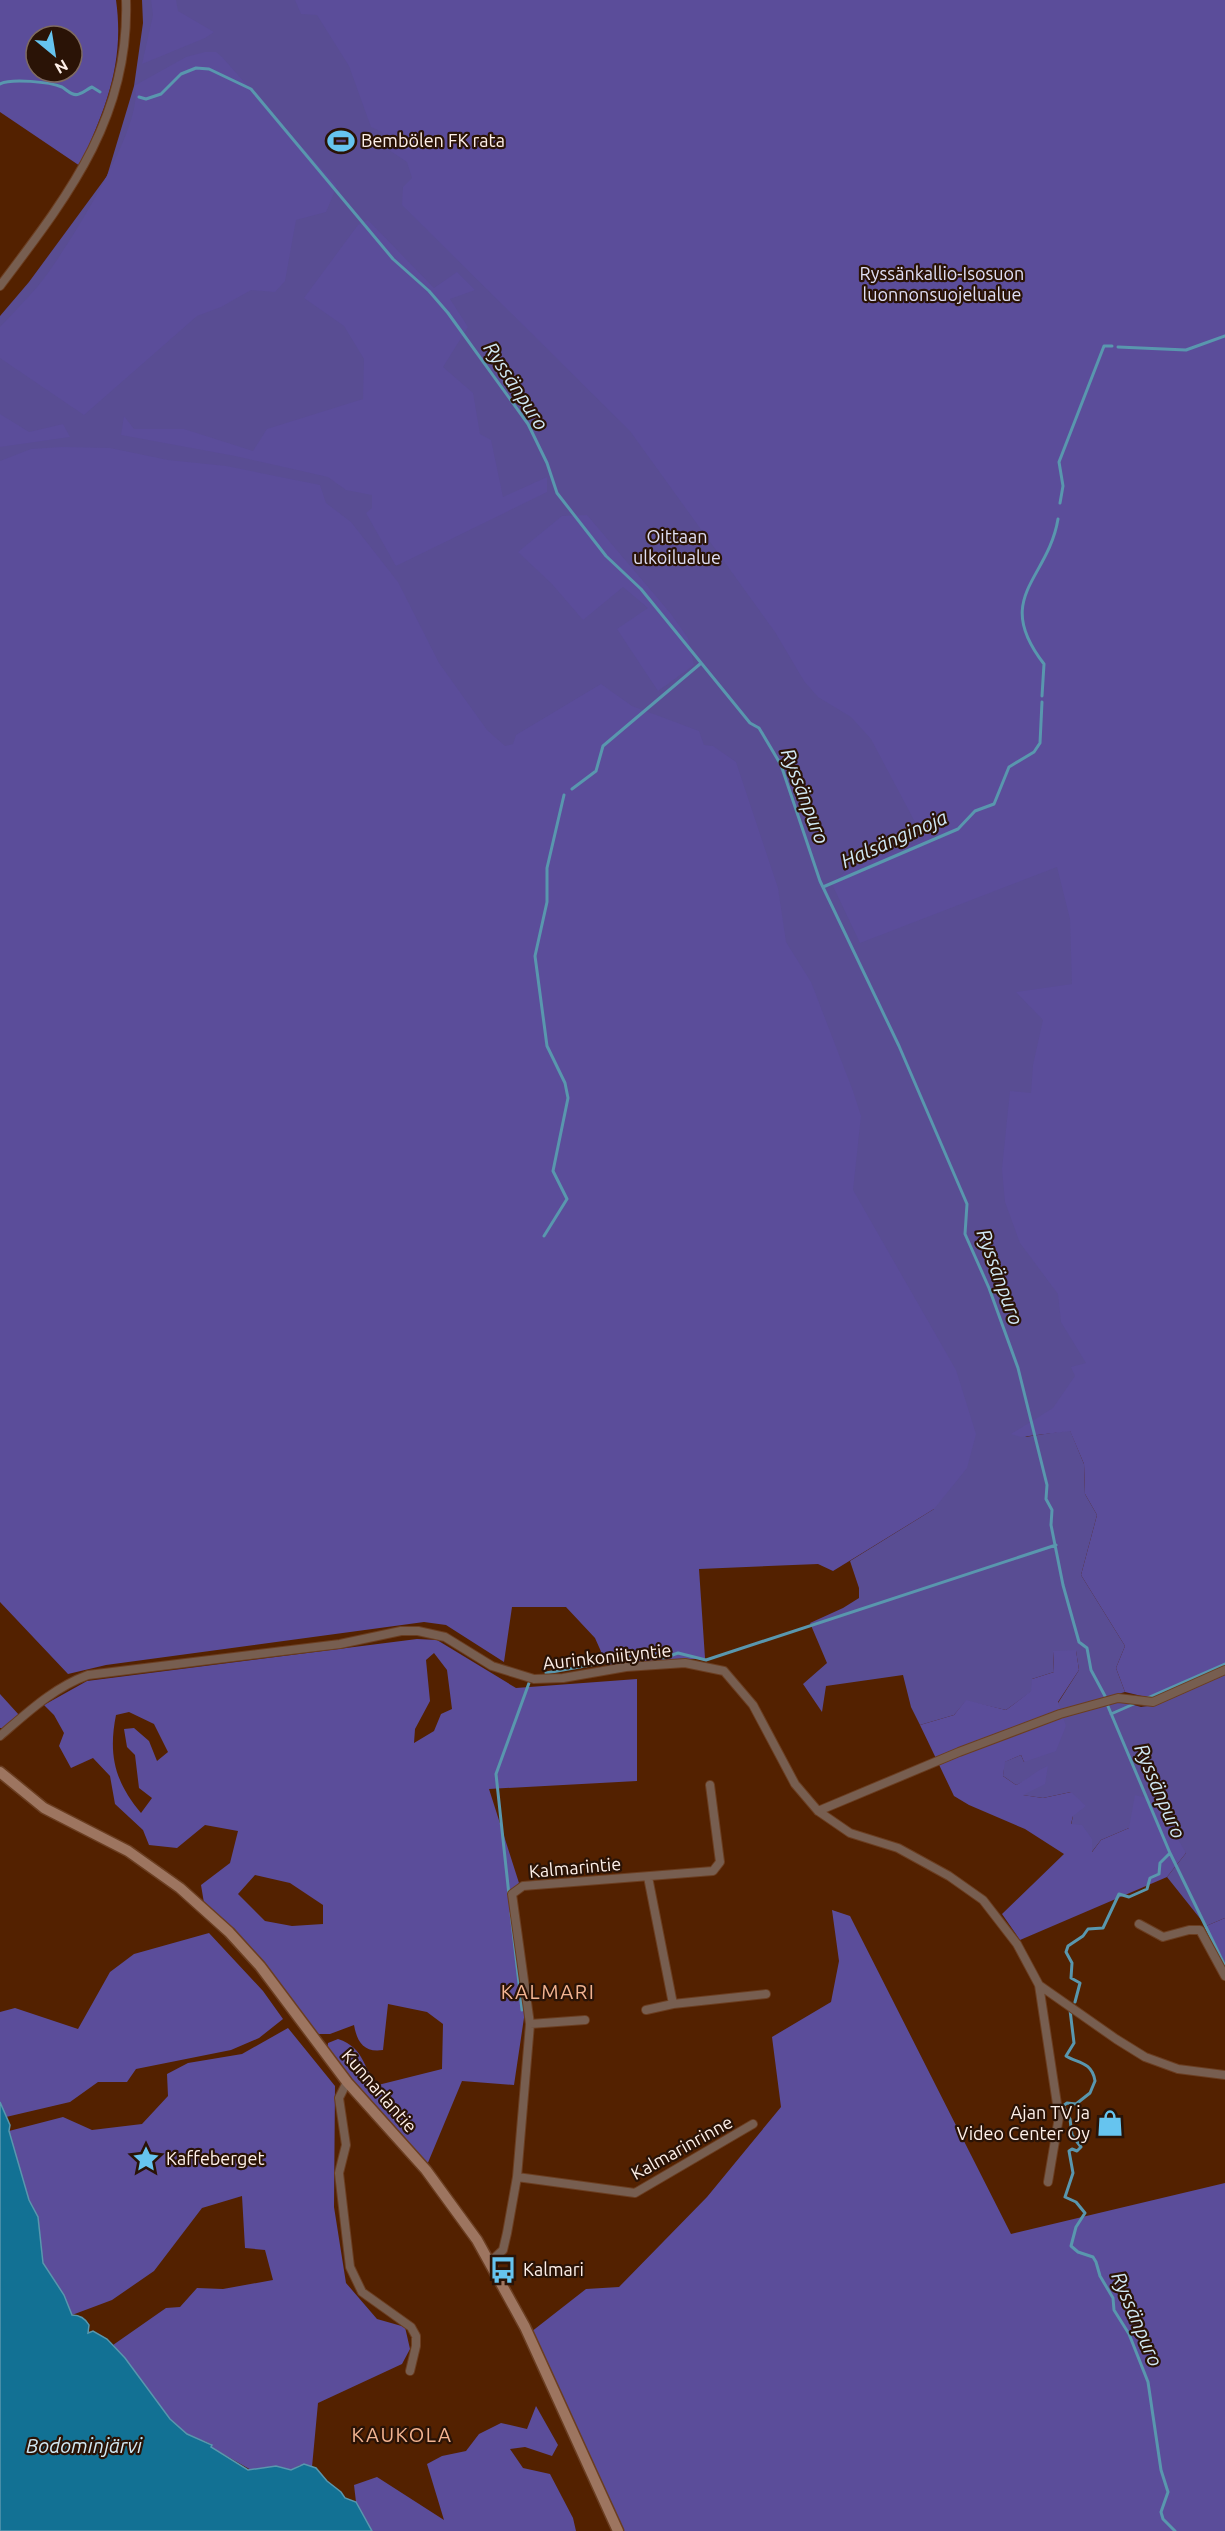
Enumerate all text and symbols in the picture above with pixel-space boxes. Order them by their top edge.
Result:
north arrow [24,24,84,84]
text: N [52,56,71,78]
sports icon: Bembölen FK rata [326,126,356,156]
place label: Bembölen FK rata [361,130,505,150]
park label: Ryssänkallio-Isosuon luonnonsuojelualue [860,263,1024,304]
water label: Ryssänpuro [479,337,553,434]
park label: Oittaan ulkoilualue [633,526,721,567]
water label: Ryssänpuro [777,745,834,847]
water label: Halsänginoja [837,805,951,872]
water label: Ryssänpuro [973,1226,1028,1328]
street label: Aurinkoniityntie [542,1639,672,1673]
water label: Ryssänpuro [1130,1740,1191,1842]
street label: Kalmarintie [528,1853,622,1881]
district label: KALMARI [501,1980,595,2003]
street label: Kunnarlantie [338,2045,421,2136]
place label: Ajan TV ja Video Center Oy [957,2102,1090,2143]
shop icon: Ajan TV ja Video Center Oy [1095,2108,1125,2138]
street label: Kalmarinrinne [627,2111,736,2183]
place icon: Kaffeberget [131,2144,161,2174]
place label: Kaffeberget [166,2148,264,2168]
bus stop icon: Kalmari [488,2255,518,2285]
place label: Kalmari [523,2259,584,2279]
water label: Ryssänpuro [1107,2268,1168,2370]
district label: KAUKOLA [352,2423,452,2446]
water label: Bodominjärvi [26,2434,143,2457]

